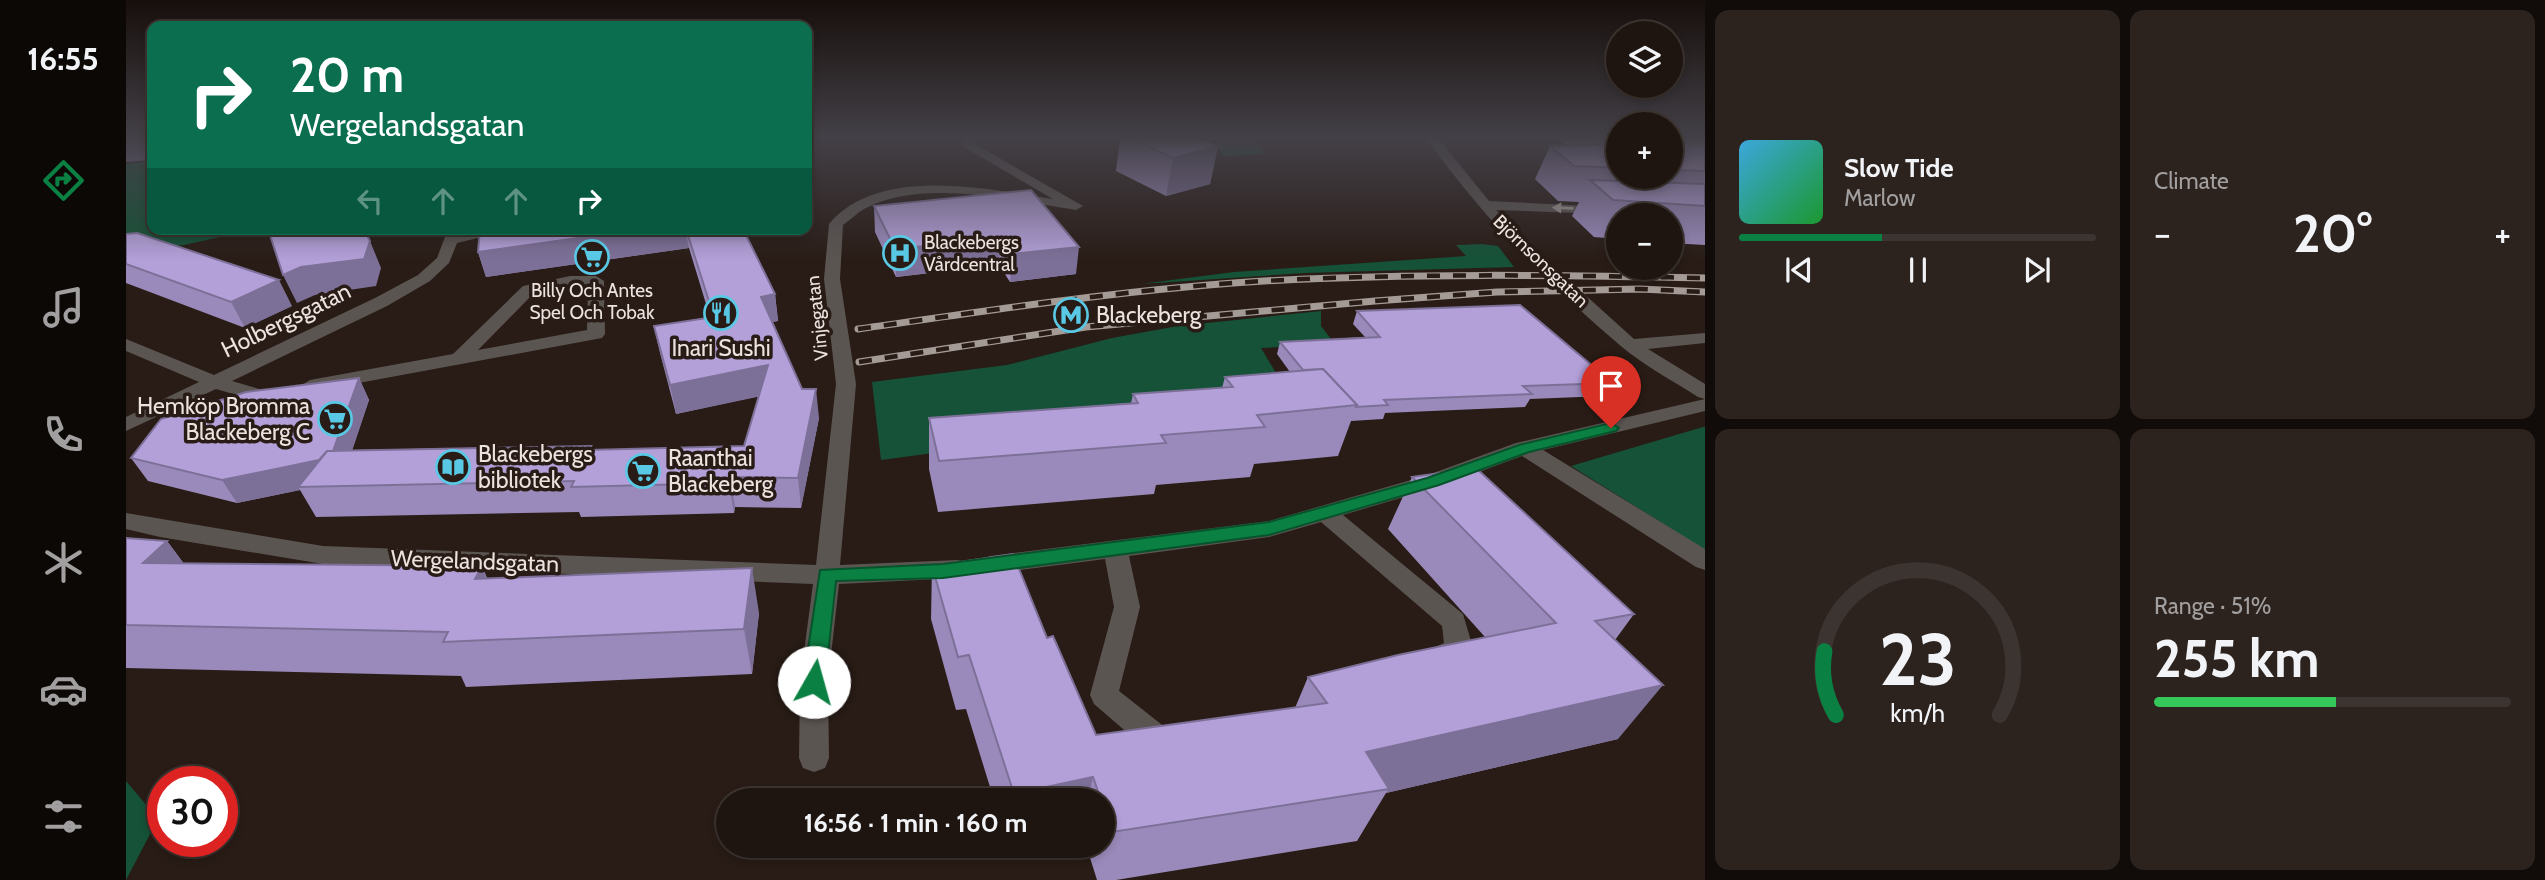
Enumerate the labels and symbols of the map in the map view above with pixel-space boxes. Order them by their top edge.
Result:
one-way arrow [1552,202,1574,213]
street label: Björnsonsgatan [1489,210,1593,312]
place label: Blackebergs Vårdcentral [924,231,1019,276]
hospital icon: Blackebergs Vårdcentral [881,234,919,272]
supermarket icon: Billy Och Antes Spel Och Tobak [573,238,611,276]
street label: Vinjegatan [801,274,833,362]
street label: Holbergsgatan [217,277,355,363]
place label: Billy Och Antes Spel Och Tobak [529,279,655,324]
restaurant icon: Inari Sushi [702,294,740,332]
metro station icon: Blackeberg [1052,296,1090,334]
place label: Blackeberg [1096,301,1202,329]
place label: Inari Sushi [671,334,771,362]
pin [1581,356,1641,428]
place label: Hemköp Bromma Blackeberg C [137,392,310,446]
supermarket icon: Hemköp Bromma Blackeberg C [316,400,354,438]
place label: Blackebergs bibliotek [478,440,593,494]
place label: Raanthai Blackeberg [668,444,774,498]
library icon: Blackebergs bibliotek [434,448,472,486]
supermarket icon: Raanthai Blackeberg [624,452,662,490]
street label: Wergelandsgatan [390,544,560,578]
position arrow [777,645,851,719]
speed limit sign: 30 [147,766,238,857]

